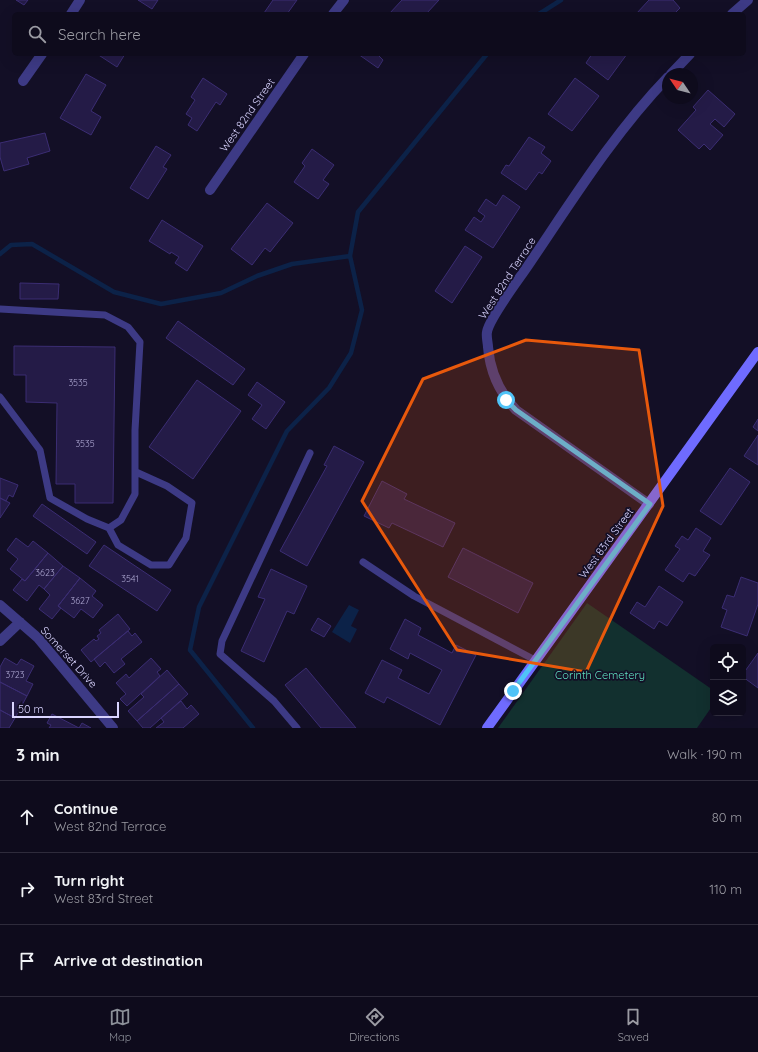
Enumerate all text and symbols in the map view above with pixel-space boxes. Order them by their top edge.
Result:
search box [12,12,746,56]
icon: search [26,23,48,45]
text: Search here [58,25,141,44]
north arrow [662,68,698,104]
street label: West 82nd Street [216,75,278,155]
street label: West 82nd Terrace [475,234,539,322]
house number: 3535 [68,377,88,388]
route start [497,391,515,409]
house number: 3535 [75,438,95,449]
street label: West 83rd Street [576,505,637,581]
house number: 3623 [35,567,55,578]
house number: 3541 [121,573,139,584]
house number: 3627 [71,595,90,606]
street label: Somerset Drive [38,623,100,691]
map controls [710,644,746,716]
button: locate [710,644,746,680]
park label: Corinth Cemetery [555,668,645,682]
house number: 3723 [5,669,25,680]
button: layers [710,680,746,716]
route end [504,682,522,700]
scale bar [12,700,119,719]
text: 50 m [18,702,44,716]
text: 3 min [16,744,60,765]
text: Walk · 190 m [667,746,742,762]
text: Continue [54,799,118,818]
icon: ahead [16,806,38,828]
text: 80 m [712,809,742,825]
text: West 82nd Terrace [54,818,166,834]
text: Turn right [54,871,125,890]
icon: right [16,878,38,900]
text: 110 m [709,881,742,897]
text: West 83rd Street [54,890,153,906]
icon: arrive [16,950,38,972]
text: Arrive at destination [54,951,203,970]
tab: Map [109,1006,131,1044]
tab: Directions [349,1006,400,1044]
tab: Saved [618,1006,649,1044]

